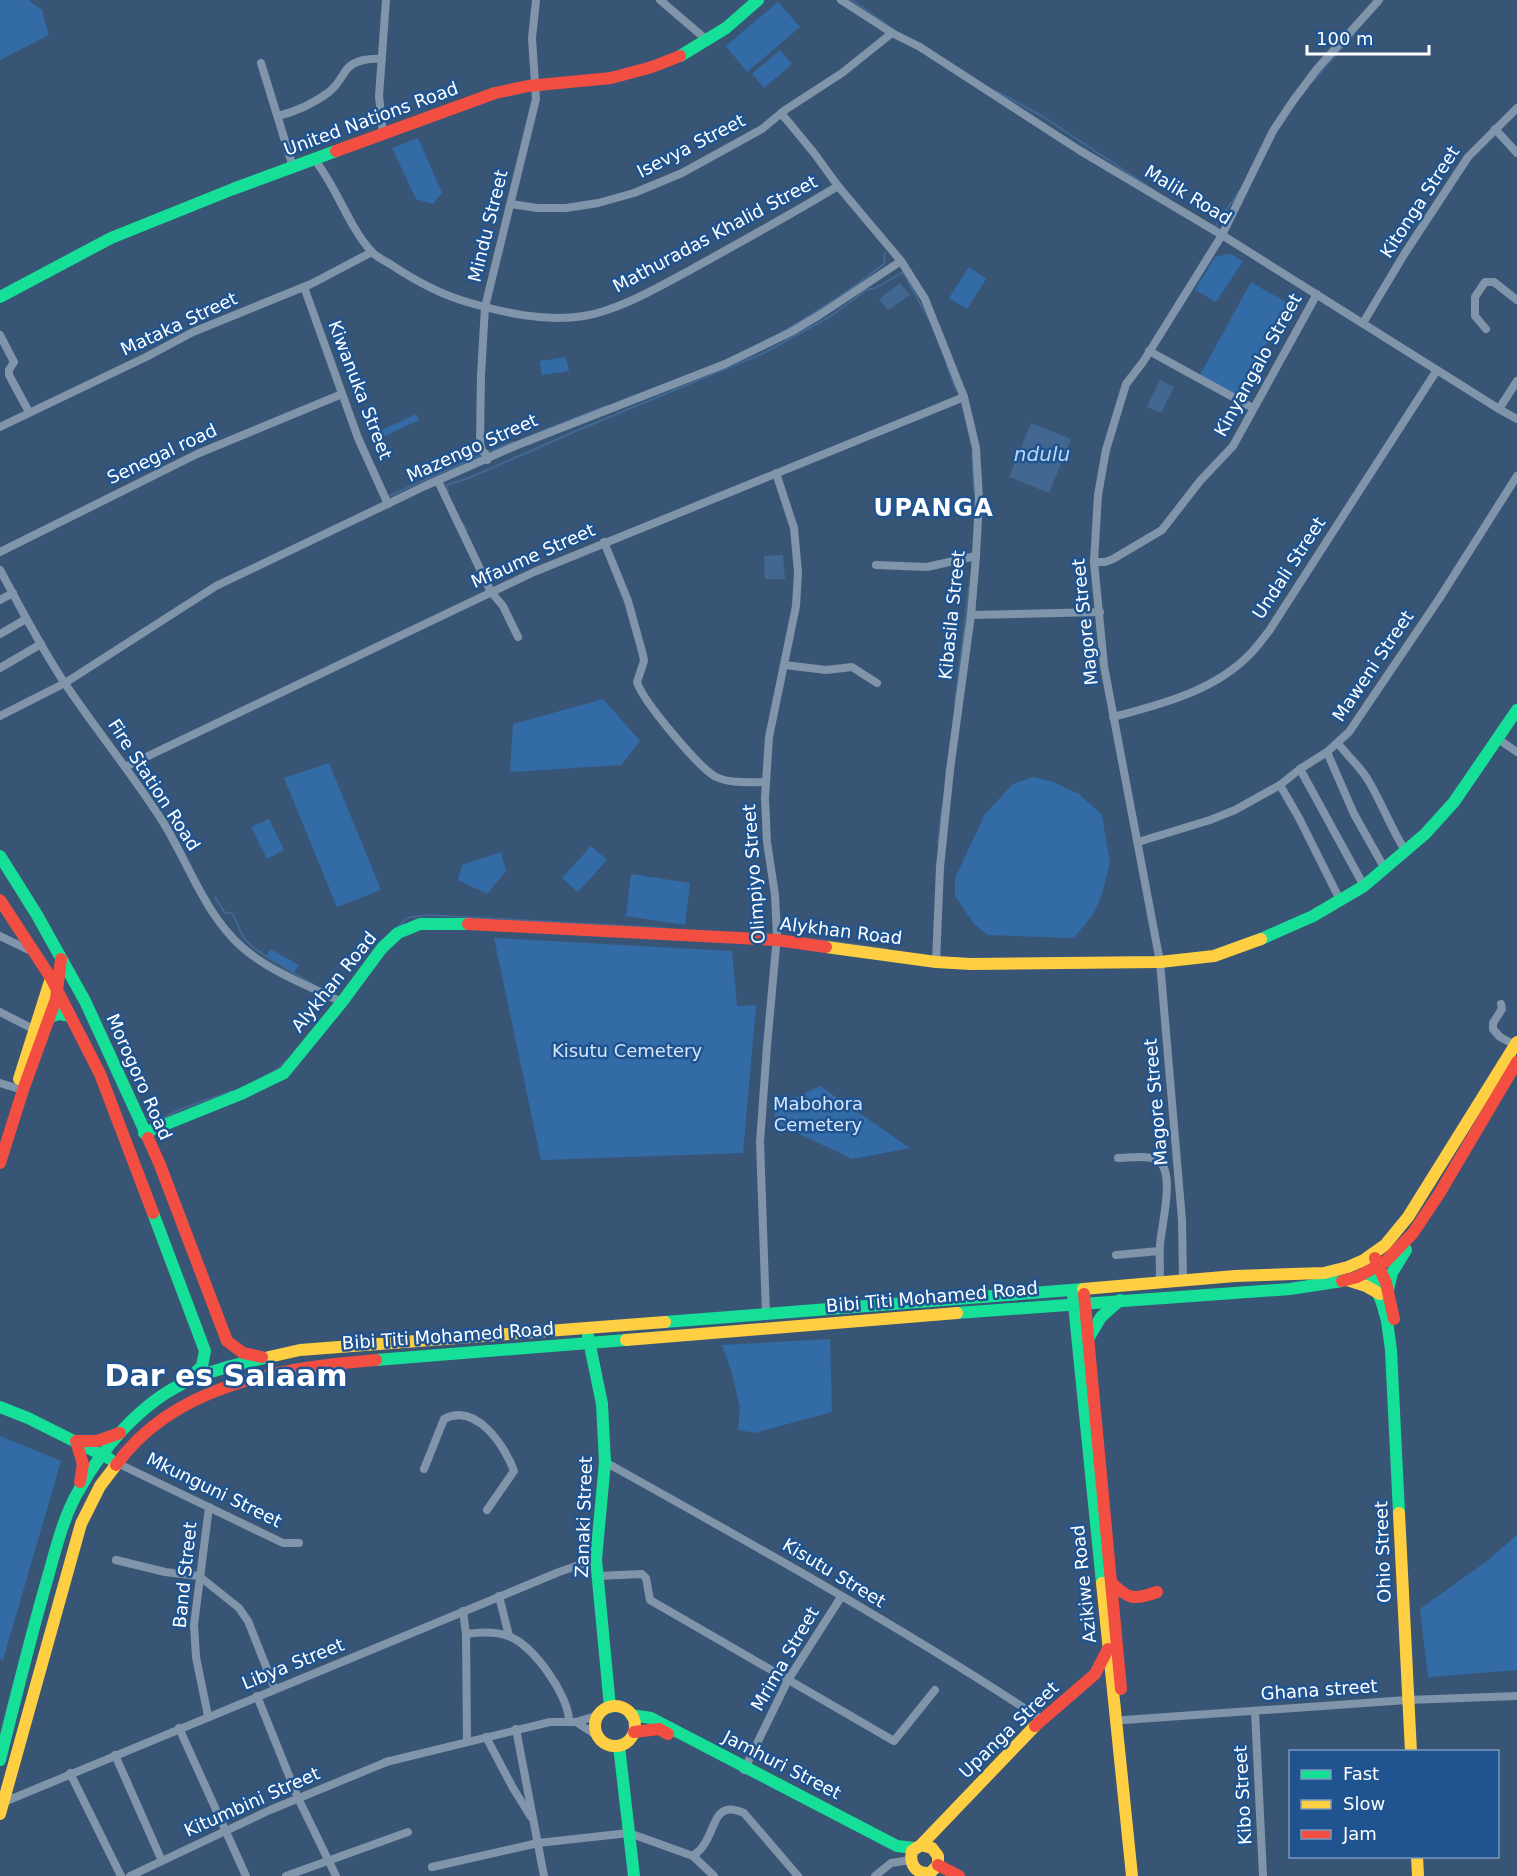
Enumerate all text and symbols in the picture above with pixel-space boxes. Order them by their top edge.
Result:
scale bar [1307,18,1428,56]
text: 100 m [1316,28,1374,49]
street label: United Nations Road [281,77,461,160]
street label: Isevya Street [633,109,748,182]
street label: Kitonga Street [1376,142,1464,262]
street label: Malik Road [1141,160,1236,229]
street label: Mindu Street [463,167,512,284]
street label: Mathuradas Khalid Street [609,171,821,296]
street label: Mataka Street [117,287,240,360]
street label: Kinyangalo Street [1210,290,1306,440]
street label: Kiwanuka Street [324,317,397,462]
street label: Mazengo Street [403,409,541,486]
street label: Senegal road [104,419,220,488]
water label: ndulu [1014,442,1070,466]
district label: UPANGA [874,494,994,522]
street label: Undali Street [1248,513,1329,623]
street label: Mfaume Street [468,519,598,592]
street label: Kibasila Street [934,549,969,681]
street label: Magore Street [1067,558,1102,687]
street label: Maweni Street [1328,606,1417,725]
street label: Fire Station Road [104,715,205,854]
street label: Olimpiyo Street [738,803,769,945]
street label: Alykhan Road [779,913,903,948]
street label: Alykhan Road [287,927,381,1036]
street label: Morogoro Road [102,1010,177,1143]
street label: Magore Street [1139,1038,1172,1166]
park label: Kisutu Cemetery [552,1040,702,1061]
park label: Mabohora Cemetery [773,1093,863,1135]
street label: Bibi Titi Mohamed Road [825,1277,1039,1316]
street label: Bibi Titi Mohamed Road [341,1318,555,1353]
district label: Dar es Salaam [105,1358,347,1393]
street label: Mkunguni Street [143,1448,285,1531]
street label: Zanaki Street [571,1456,596,1578]
street label: Ohio Street [1370,1501,1395,1603]
street label: Band Street [168,1521,201,1629]
street label: Azikiwe Road [1067,1524,1100,1644]
street label: Kisutu Street [779,1534,890,1612]
street label: Mrima Street [746,1603,823,1715]
street label: Libya Street [239,1633,347,1694]
street label: Ghana street [1260,1675,1378,1704]
street label: Upanga Street [955,1677,1063,1782]
street label: Jamhuri Street [719,1725,845,1803]
street label: Kibo Street [1229,1745,1256,1845]
legend [1289,1750,1499,1858]
street label: Kitumbini Street [181,1762,323,1841]
text: Fast [1343,1763,1379,1784]
text: Slow [1343,1793,1385,1814]
text: Jam [1342,1823,1377,1844]

